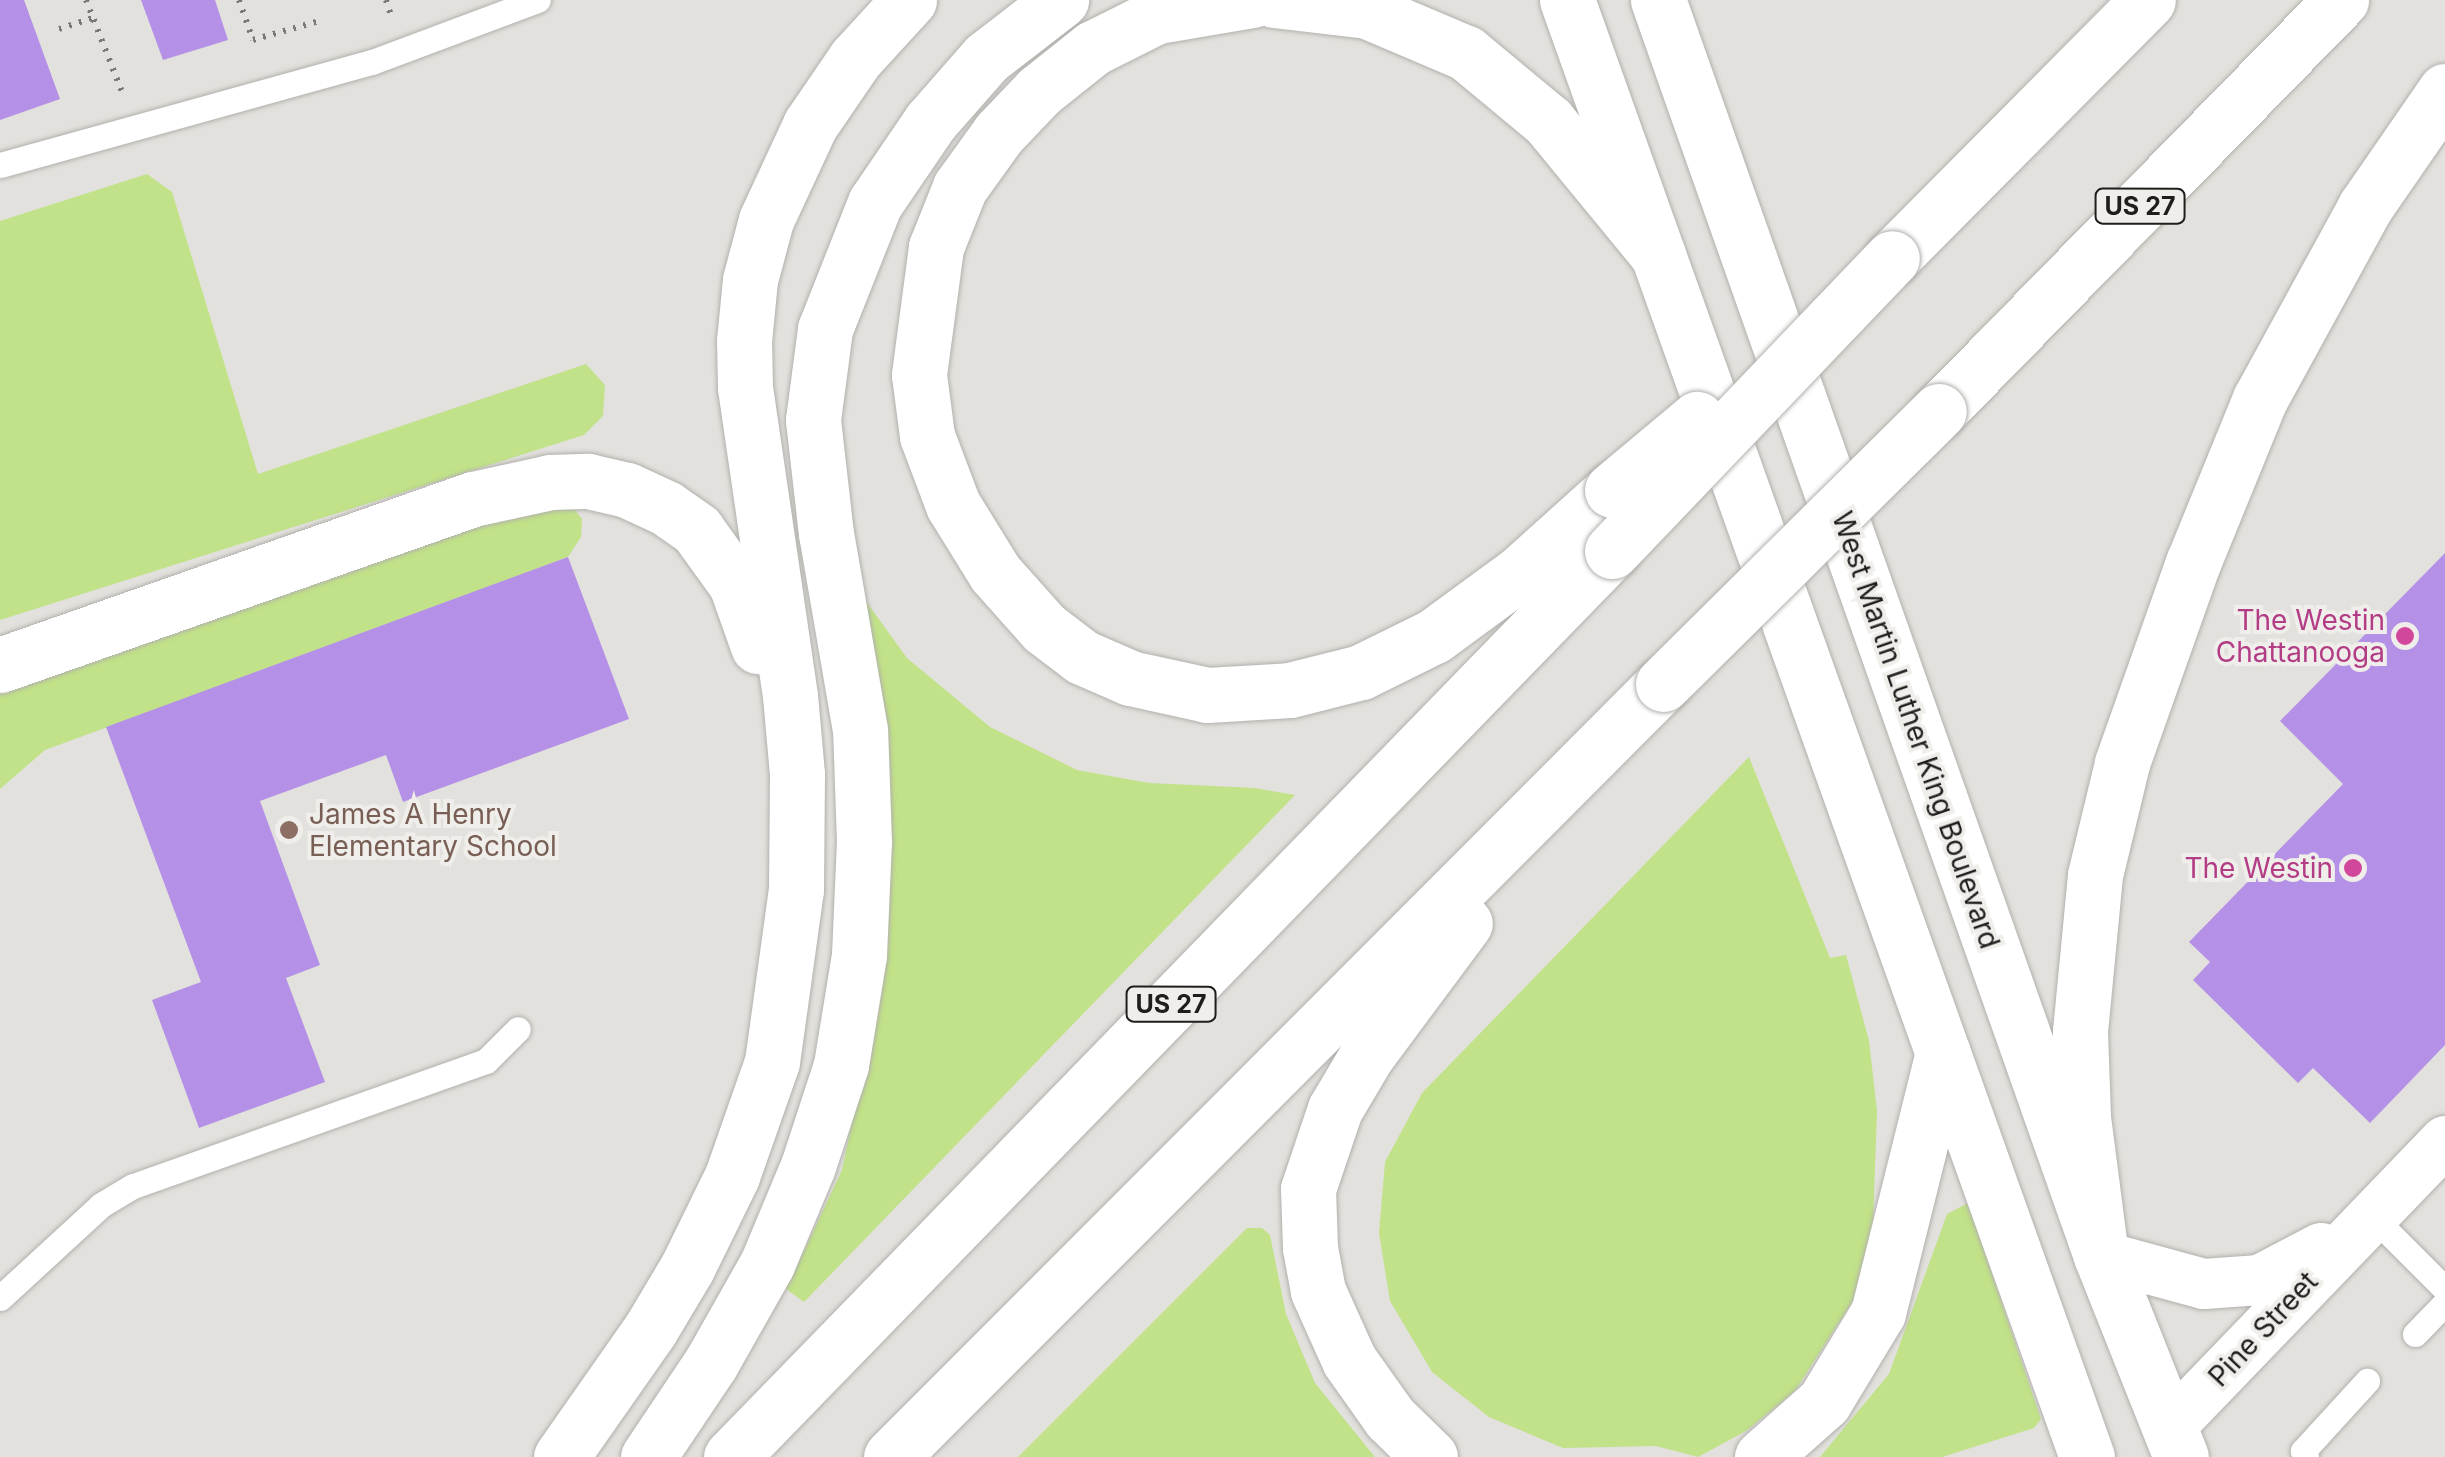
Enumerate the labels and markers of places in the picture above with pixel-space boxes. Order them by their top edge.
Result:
place label: The Westin Chattanooga [2216,603,2385,669]
marker: The Westin Chattanooga [2394,625,2416,647]
place label: James A Henry Elementary School [309,797,557,863]
marker: James A Henry Elementary School [278,819,300,841]
place label: The Westin [2184,851,2333,885]
marker: The Westin [2342,857,2364,879]

